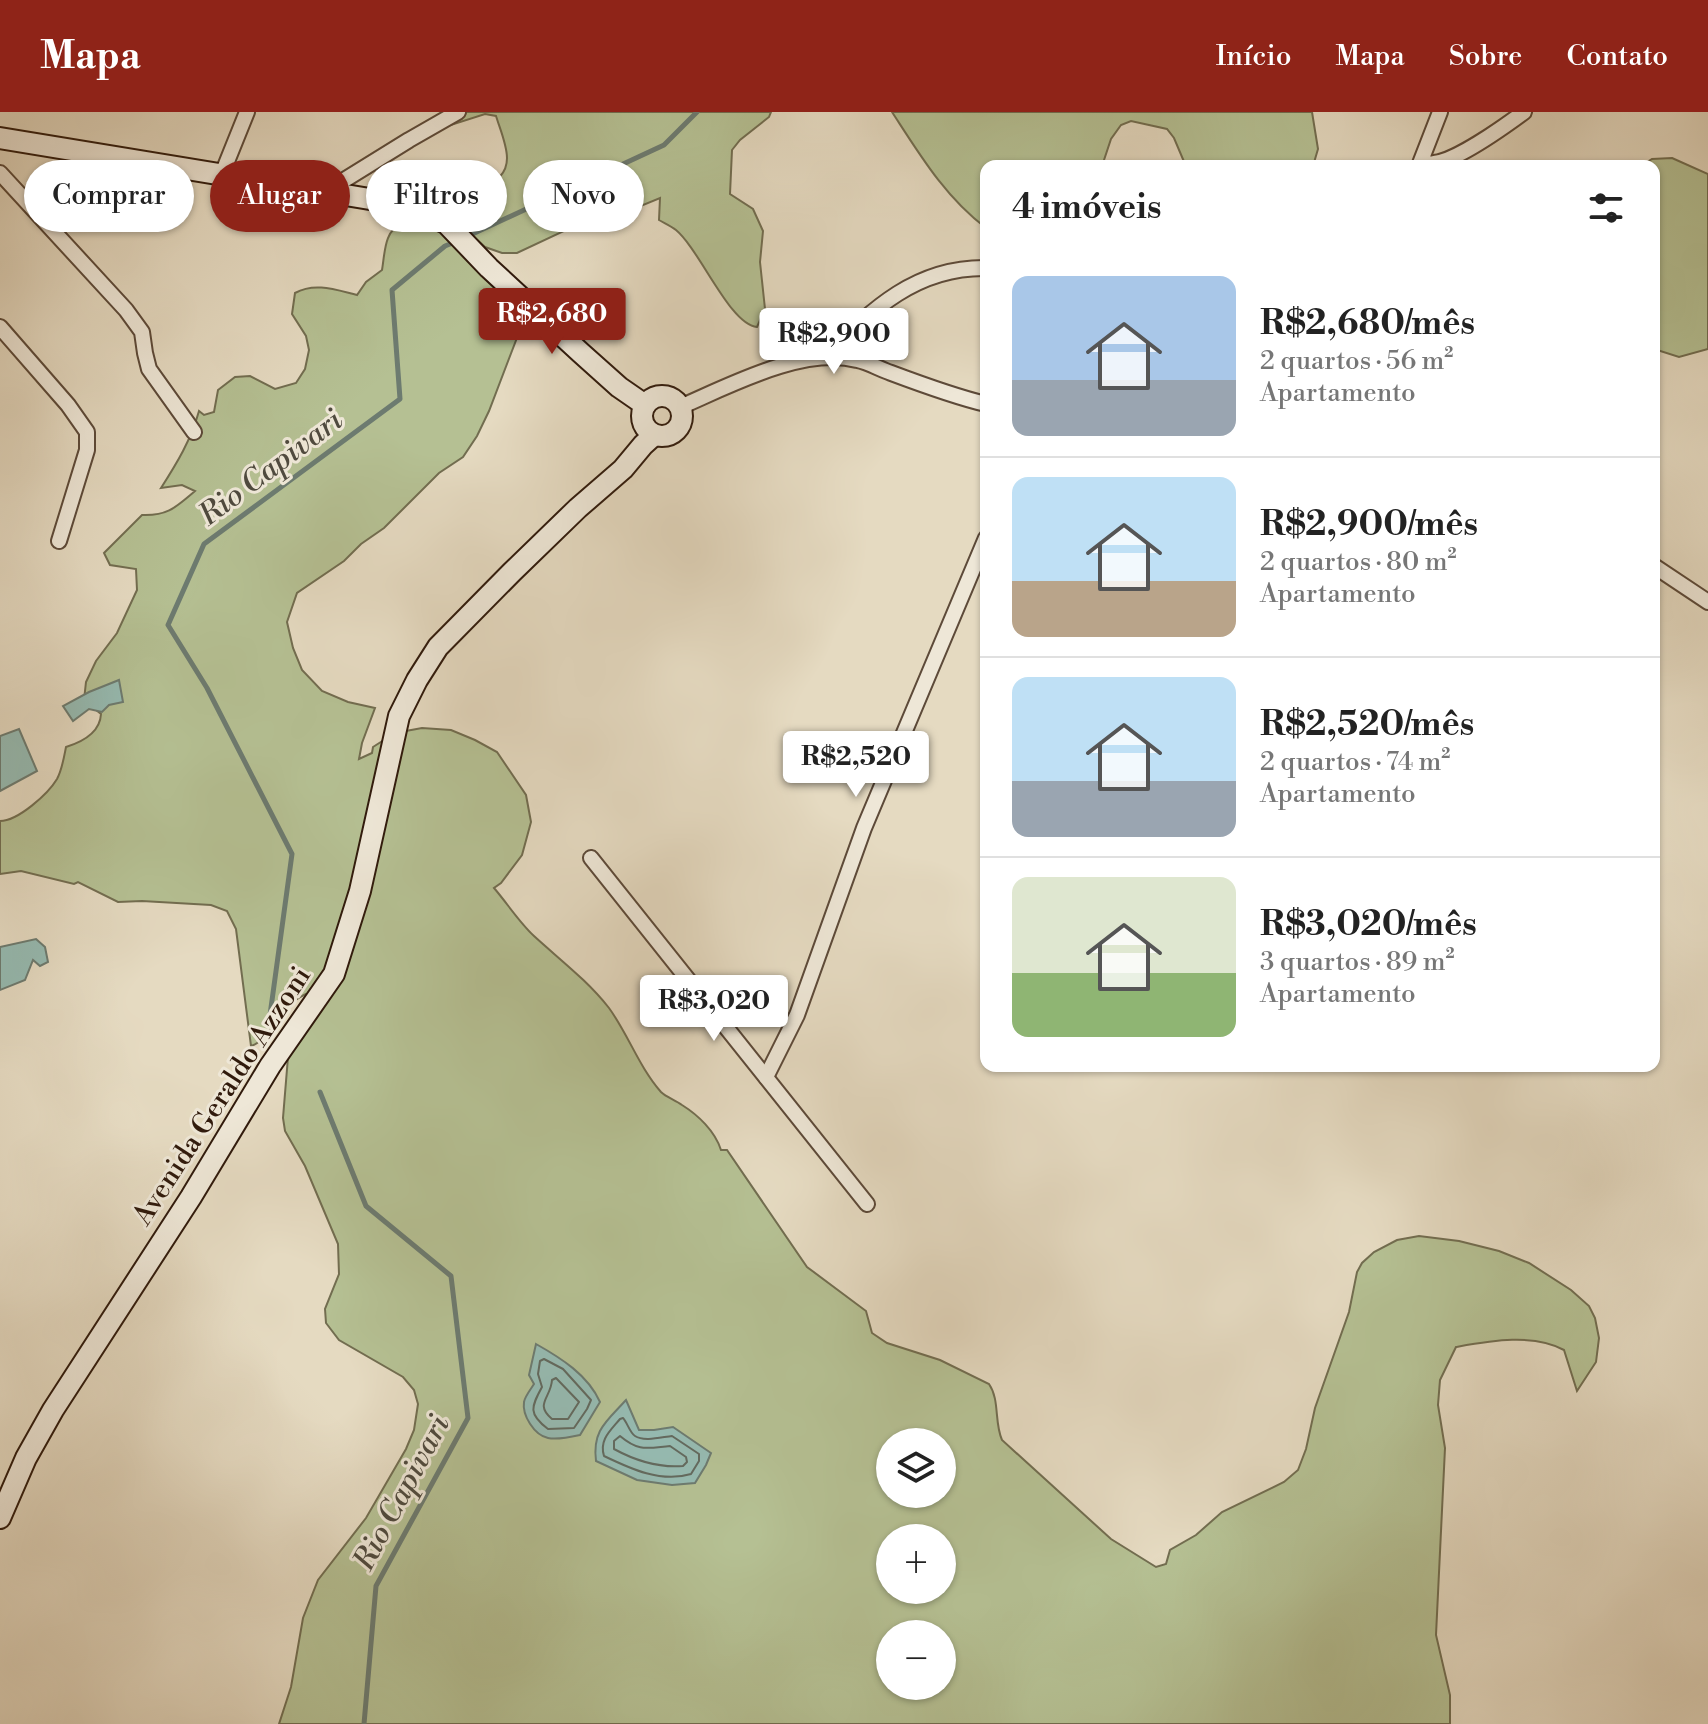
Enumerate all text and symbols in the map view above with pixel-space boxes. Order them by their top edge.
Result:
text: Mapa [40,33,140,80]
text: Início [1216,39,1291,74]
text: Mapa [1335,39,1405,74]
text: Sobre [1449,39,1522,74]
text: Contato [1566,39,1668,74]
chip: Comprar [24,160,194,232]
chip: Alugar [210,160,350,232]
chip: Filtros [366,160,507,232]
chip: Novo [523,160,644,232]
icon: filters [1584,186,1628,230]
text: 4 imóveis [1012,187,1161,229]
pin: R$2,680 [478,288,626,356]
text: R$2,680 [497,298,607,330]
text: R$2,680/mês [1260,303,1475,345]
pin: R$2,900 [760,308,908,376]
icon: home [1076,308,1172,404]
text: R$2,900 [777,318,891,350]
text: 2 quartos · 56 m² [1260,345,1453,377]
text: Apartamento [1260,377,1416,409]
water label: Rio Capivari [191,401,351,535]
text: R$2,900/mês [1260,504,1478,546]
icon: home [1076,509,1172,605]
text: 2 quartos · 80 m² [1260,546,1457,578]
text: Apartamento [1260,578,1416,610]
text: R$2,520/mês [1260,704,1474,746]
icon: home [1076,709,1172,805]
pin: R$2,520 [782,731,930,799]
text: R$2,520 [801,741,911,773]
text: 2 quartos · 74 m² [1260,746,1450,778]
text: Apartamento [1260,778,1416,810]
text: R$3,020/mês [1260,904,1477,946]
icon: home [1076,909,1172,1005]
text: 3 quartos · 89 m² [1260,946,1455,978]
street label: Avenida Geraldo Azzoni [125,960,319,1233]
pin: R$3,020 [640,975,788,1043]
text: Apartamento [1260,978,1416,1010]
text: R$3,020 [658,985,770,1017]
water label: Rio Capivari [345,1408,459,1578]
map controls [876,1428,956,1700]
button: layers [876,1428,956,1508]
button: + [876,1524,956,1604]
button: − [876,1620,956,1700]

